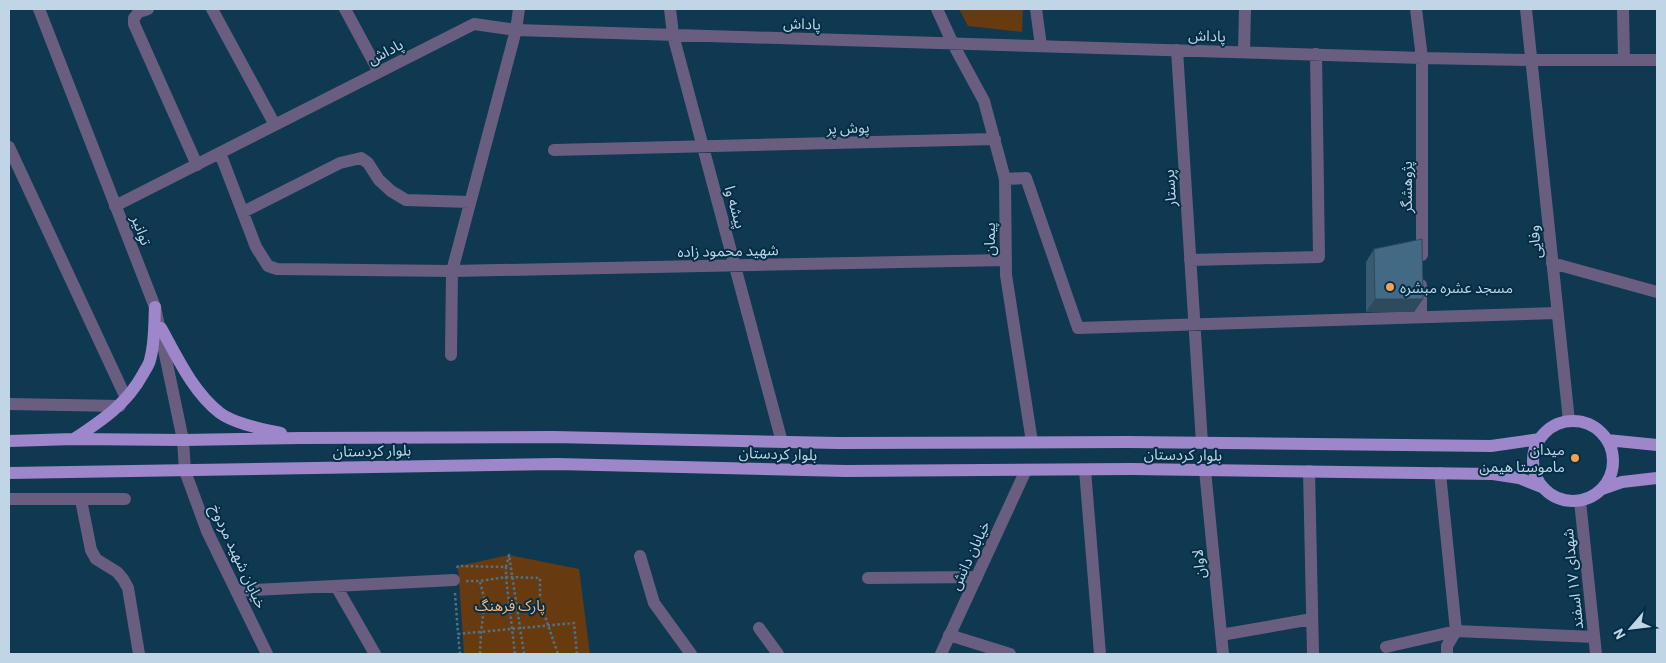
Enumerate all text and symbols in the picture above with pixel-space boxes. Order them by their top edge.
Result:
street label: پاداش [783,13,821,35]
street label: پاداش [1188,25,1226,47]
street label: پاداش [364,34,407,69]
street label: پوش پر [825,117,870,139]
street label: پژوهشگر [1397,161,1417,214]
street label: پرستار [1159,169,1181,208]
street label: پیشه وا [720,184,750,231]
street label: توانیر [127,212,156,248]
street label: پیمان [980,222,1000,256]
street label: وفایی [1523,224,1546,260]
street label: شهید محمود زاده [677,240,779,261]
place label: مسجد عشره مبشره [1400,278,1513,297]
marker: مسجد عشره مبشره [1384,281,1396,293]
street label: بلوار کردستان [333,440,411,461]
place label: میدان ماموستا هیمن [1479,440,1565,476]
street label: بلوار کردستان [738,443,818,464]
street label: بلوار کردستان [1144,444,1222,465]
marker: میدان ماموستا هیمن [1569,452,1581,464]
street label: خیابان شهید مردوخ [203,501,271,613]
street label: خیابان دانش [945,517,994,593]
street label: شهدای ۱۷ اسفند [1558,527,1587,630]
street label: لاوان [1188,548,1209,580]
park label: پارک فرهنگ [475,596,545,616]
north arrow [1606,603,1656,653]
text: N [1609,626,1629,642]

